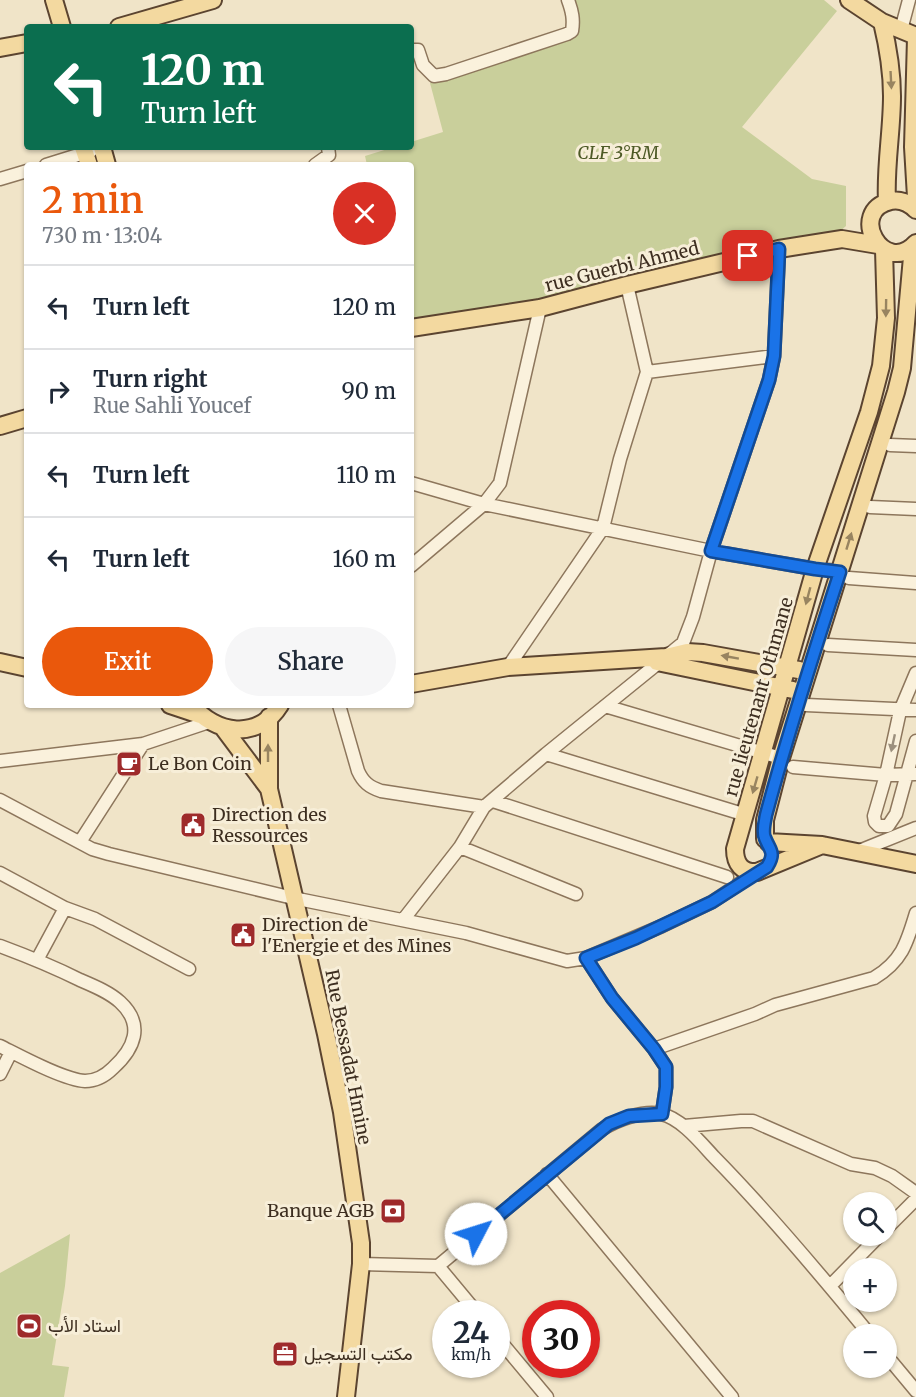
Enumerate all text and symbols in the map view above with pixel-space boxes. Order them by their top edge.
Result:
text: 120 m [141,44,264,96]
icon: left [42,48,120,126]
one-way arrow [887,71,896,90]
text: Turn left [141,96,256,130]
park label: CLF 3°RM [577,141,659,164]
text: 2 min [42,178,144,223]
button: close [333,182,396,245]
text: 730 m · 13:04 [42,223,162,248]
pin [722,230,773,281]
street label: rue Guerbi Ahmed [542,236,702,297]
icon: arrive [731,239,764,272]
icon: left [42,291,75,324]
text: Turn left [93,293,190,321]
text: 120 m [332,293,396,321]
one-way arrow [882,299,891,318]
text: Turn right [93,365,207,393]
icon: right [42,375,75,408]
text: 90 m [341,377,396,405]
text: Rue Sahli Youcef [93,393,251,418]
icon: left [42,459,75,492]
text: Turn left [93,461,190,489]
text: 110 m [337,461,396,489]
one-way arrow [845,532,854,550]
icon: left [42,543,75,576]
text: Turn left [93,545,190,573]
text: 160 m [332,545,396,573]
one-way arrow [803,587,812,605]
street label: rue lieutenant Othmane [719,595,798,799]
button: Exit [42,627,213,696]
button: Share [225,627,396,696]
one-way arrow [720,653,739,662]
one-way arrow [888,734,897,753]
one-way arrow [263,744,273,763]
cafe icon: Le Bon Coin [114,749,144,779]
place label: Le Bon Coin [148,752,252,775]
one-way arrow [750,776,759,794]
place label: Direction des Ressources [212,803,327,847]
public building icon: Direction des Ressources [178,810,208,840]
place label: Direction de l'Energie et des Mines [262,913,451,957]
public building icon: Direction de l'Energie et des Mines [228,920,258,950]
street label: Rue Bessadat Hmine [320,967,377,1146]
map controls [843,1192,897,1378]
button: search [843,1192,897,1246]
bank icon: Banque AGB [378,1196,408,1226]
place label: Banque AGB [267,1199,374,1222]
position arrow [444,1202,508,1266]
button: + [843,1258,897,1312]
speed limit sign: 30 [522,1300,600,1378]
sports icon: استاد الأب [14,1311,44,1341]
text: 24 [453,1313,489,1351]
place label: استاد الأب [48,1314,121,1337]
button: − [843,1324,897,1378]
office icon: مكتب التسجيل [270,1339,300,1369]
place label: مكتب التسجيل [304,1342,413,1365]
text: km/h [451,1345,491,1364]

